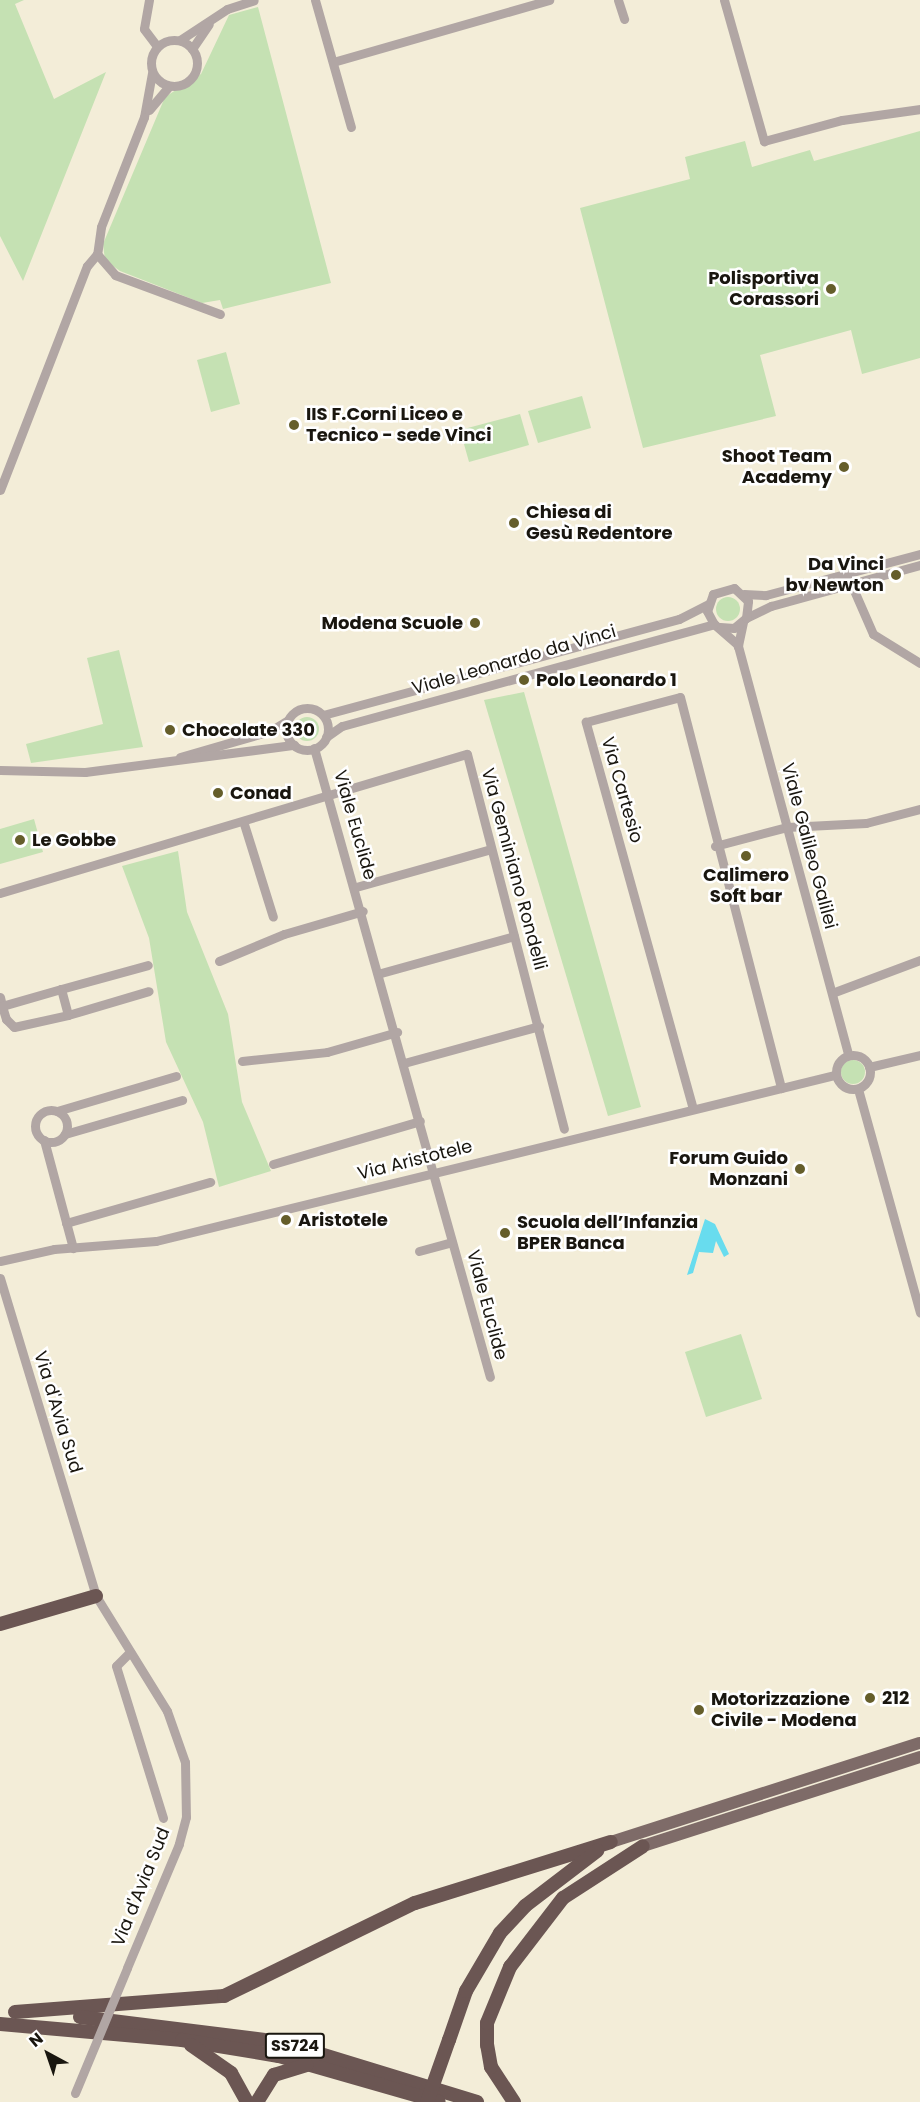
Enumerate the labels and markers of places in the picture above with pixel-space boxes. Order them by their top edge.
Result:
place label: Polisportiva Corassori [708,268,819,310]
marker: Polisportiva Corassori [824,282,838,296]
place label: IIS F.Corni Liceo e Tecnico - sede Vinci [306,404,492,446]
marker: IIS F.Corni Liceo e Tecnico - sede Vinci [287,418,301,432]
place label: Shoot Team Academy [722,446,832,488]
marker: Shoot Team Academy [837,460,851,474]
place label: Chiesa di Gesù Redentore [526,502,673,544]
marker: Chiesa di Gesù Redentore [507,516,521,530]
place label: Da Vinci bv Newton [786,554,884,596]
marker: Da Vinci bv Newton [889,568,903,582]
place label: Modena Scuole [322,612,463,634]
marker: Modena Scuole [468,616,482,630]
place label: Polo Leonardo 1 [536,669,677,691]
marker: Polo Leonardo 1 [517,673,531,687]
place label: Chocolate 330 [182,719,315,741]
marker: Chocolate 330 [163,723,177,737]
place label: Conad [230,782,292,804]
marker: Conad [211,786,225,800]
place label: Le Gobbe [32,829,116,851]
marker: Le Gobbe [13,833,27,847]
marker: Calimero Soft bar [739,849,753,863]
place label: Calimero Soft bar [703,865,789,908]
place label: Forum Guido Monzani [669,1148,788,1190]
marker: Forum Guido Monzani [793,1162,807,1176]
place label: Aristotele [298,1209,388,1231]
place label: Scuola dell’Infanzia BPER Banca [517,1212,698,1254]
marker: Aristotele [279,1213,293,1227]
marker: Scuola dell’Infanzia BPER Banca [498,1226,512,1240]
place label: 212 [882,1687,909,1709]
place label: Motorizzazione Civile - Modena [711,1689,857,1732]
marker: 212 [863,1691,877,1705]
marker: Motorizzazione Civile - Modena [692,1703,706,1717]

